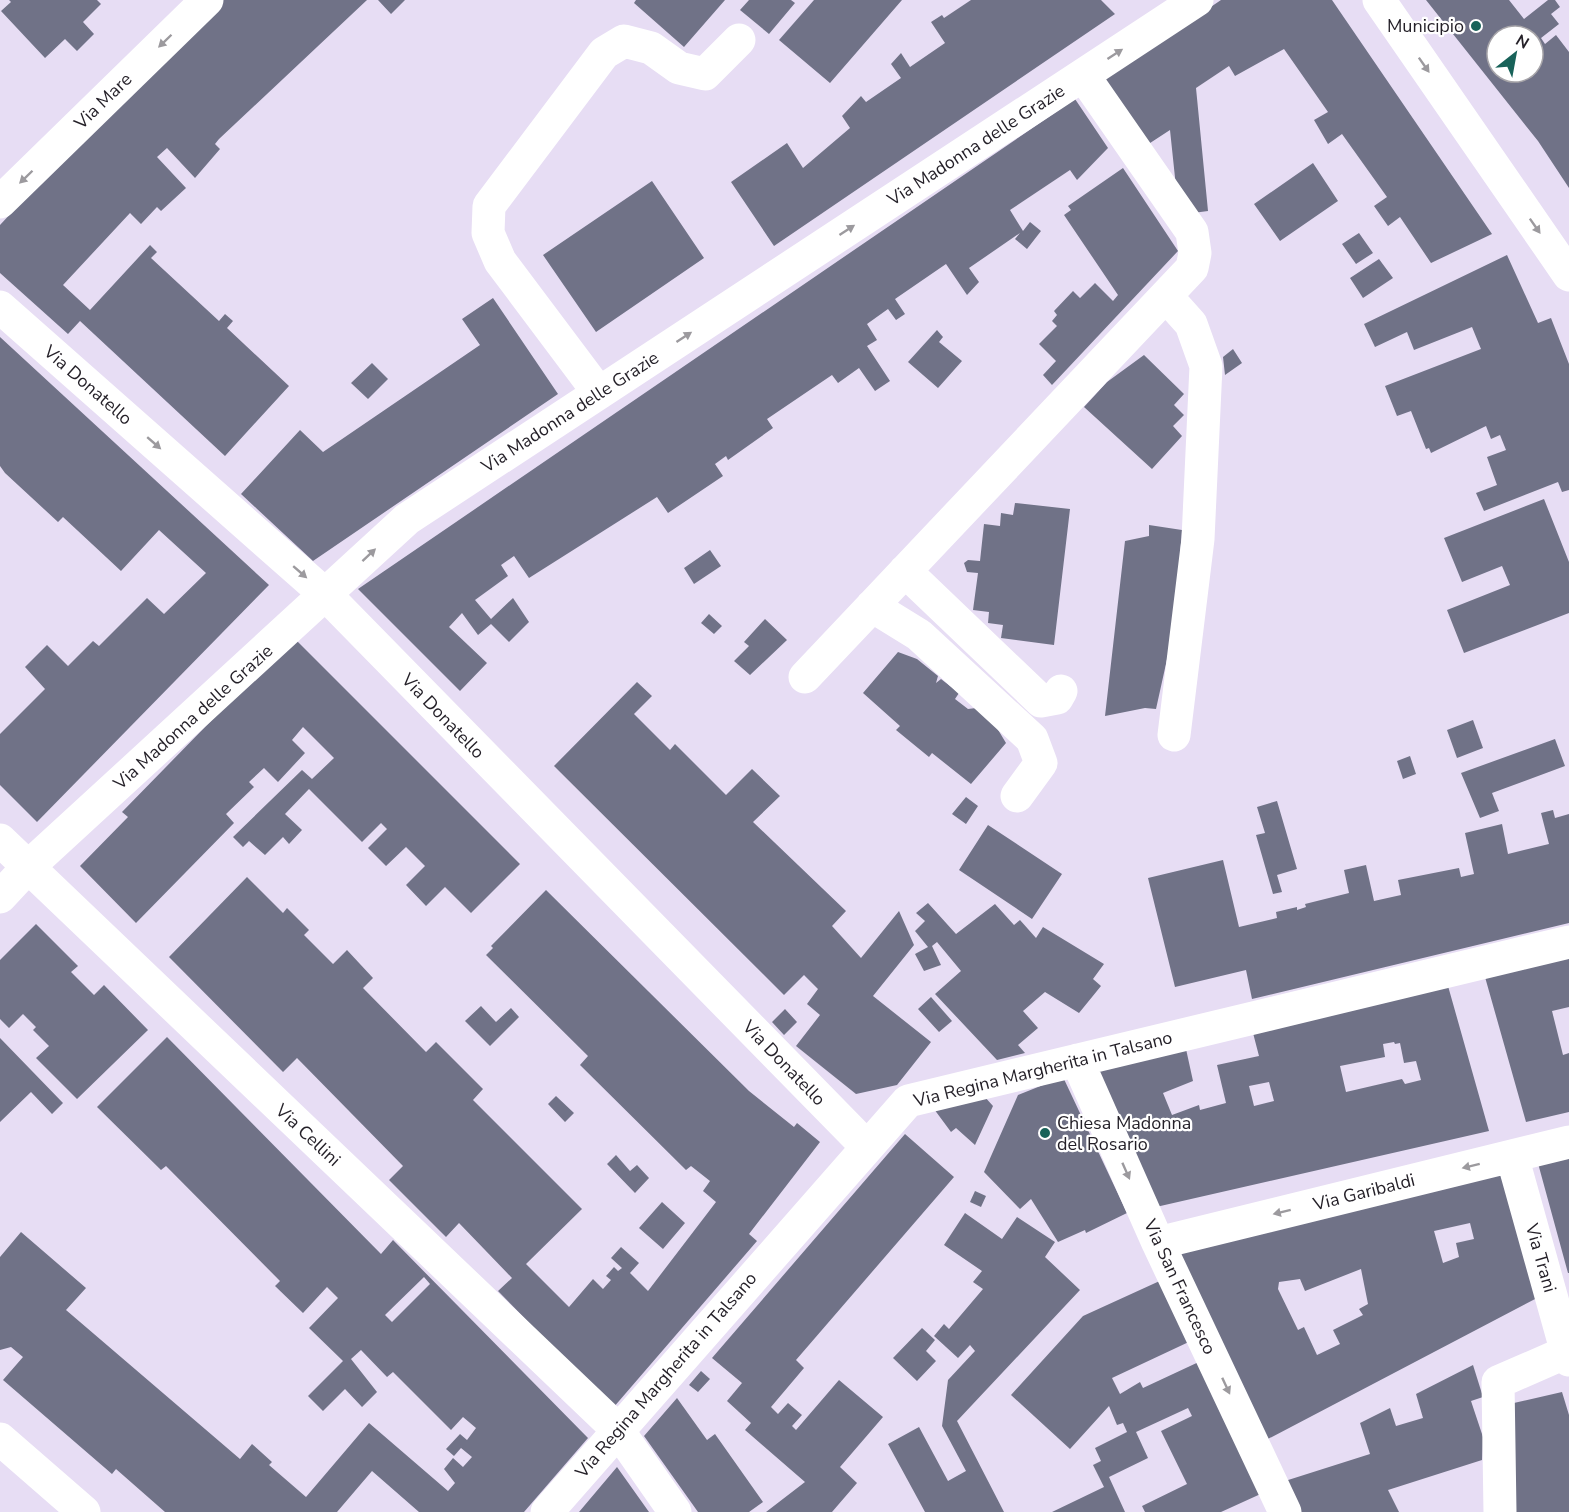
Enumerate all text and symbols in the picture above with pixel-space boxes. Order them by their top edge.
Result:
place label: Municipio [1387,14,1464,38]
marker: Municipio [1469,19,1483,33]
north arrow [1485,24,1545,84]
text: N [1511,29,1533,55]
one-way arrow [158,34,173,48]
one-way arrow [1107,48,1123,60]
one-way arrow [1419,57,1430,74]
street label: Via Mare [68,68,137,135]
street label: Via Madonna delle Grazie [882,79,1069,212]
one-way arrow [18,170,33,184]
one-way arrow [1529,218,1540,234]
one-way arrow [839,225,855,236]
one-way arrow [676,332,692,343]
street label: Via Donatello [38,339,137,430]
street label: Via Madonna delle Grazie [476,346,663,479]
one-way arrow [146,436,161,449]
one-way arrow [361,548,376,562]
one-way arrow [292,565,307,578]
street label: Via Madonna delle Grazie [107,639,278,796]
street label: Via Donatello [395,667,490,764]
street label: Via Donatello [736,1014,831,1111]
street label: Via Regina Margherita in Talsano [910,1025,1175,1113]
street label: Via Cellini [269,1098,346,1171]
place label: Chiesa Madonna del Rosario [1057,1111,1191,1156]
marker: Chiesa Madonna del Rosario [1038,1126,1052,1140]
one-way arrow [1462,1161,1480,1171]
one-way arrow [1122,1163,1131,1180]
street label: Via Garibaldi [1310,1168,1417,1216]
one-way arrow [1273,1208,1291,1218]
street label: Via San Francesco [1138,1215,1222,1358]
street label: Via Trani [1519,1220,1562,1295]
street label: Via Regina Margherita in Talsano [569,1267,762,1484]
one-way arrow [1221,1378,1231,1396]

